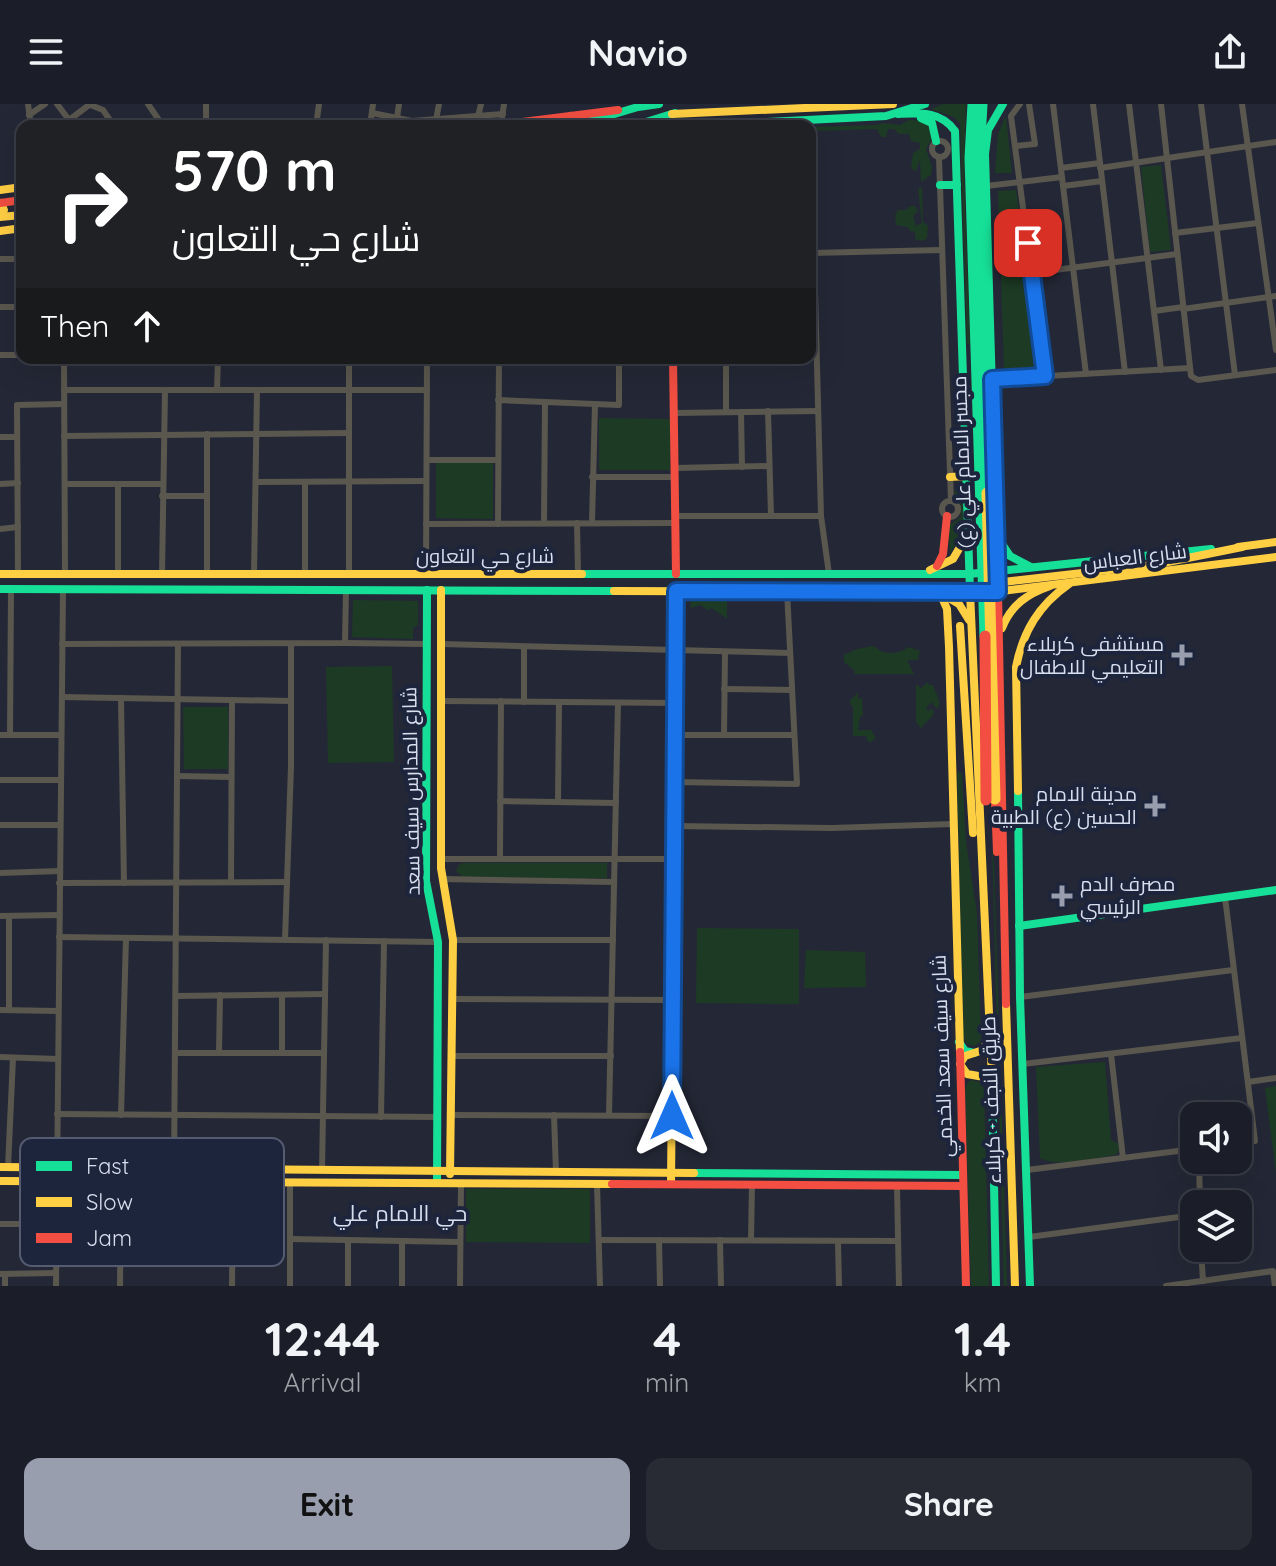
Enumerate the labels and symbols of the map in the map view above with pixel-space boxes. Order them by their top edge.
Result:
pin [994,209,1062,277]
street label: مجسر الامام علي (ع) [946,375,981,549]
street label: شارع العباس [1082,538,1188,577]
street label: شارع حي التعاون [416,543,554,572]
place label: مستشفى كربلاء التعليمي للاطفال [1020,631,1164,683]
marker: مستشفى كربلاء التعليمي للاطفال [1171,644,1193,666]
street label: شارع المدارس سيف سعد [396,686,427,895]
place label: مدينة الامام الحسين (ع) الطبية [991,781,1137,831]
marker: مدينة الامام الحسين (ع) الطبية [1144,795,1166,817]
place label: مصرف الدم الرئيسي [1080,871,1175,922]
marker: مصرف الدم الرئيسي [1051,885,1073,907]
street label: شارع سيف سعد الخدمي [925,954,962,1158]
street label: طريق النجف - كربلاء [975,1016,1007,1184]
position arrow [630,1074,714,1158]
legend [20,1138,284,1266]
text: Fast [86,1152,129,1180]
text: Slow [86,1188,133,1216]
district label: حي الامام علي [333,1199,467,1230]
text: Jam [86,1224,132,1252]

